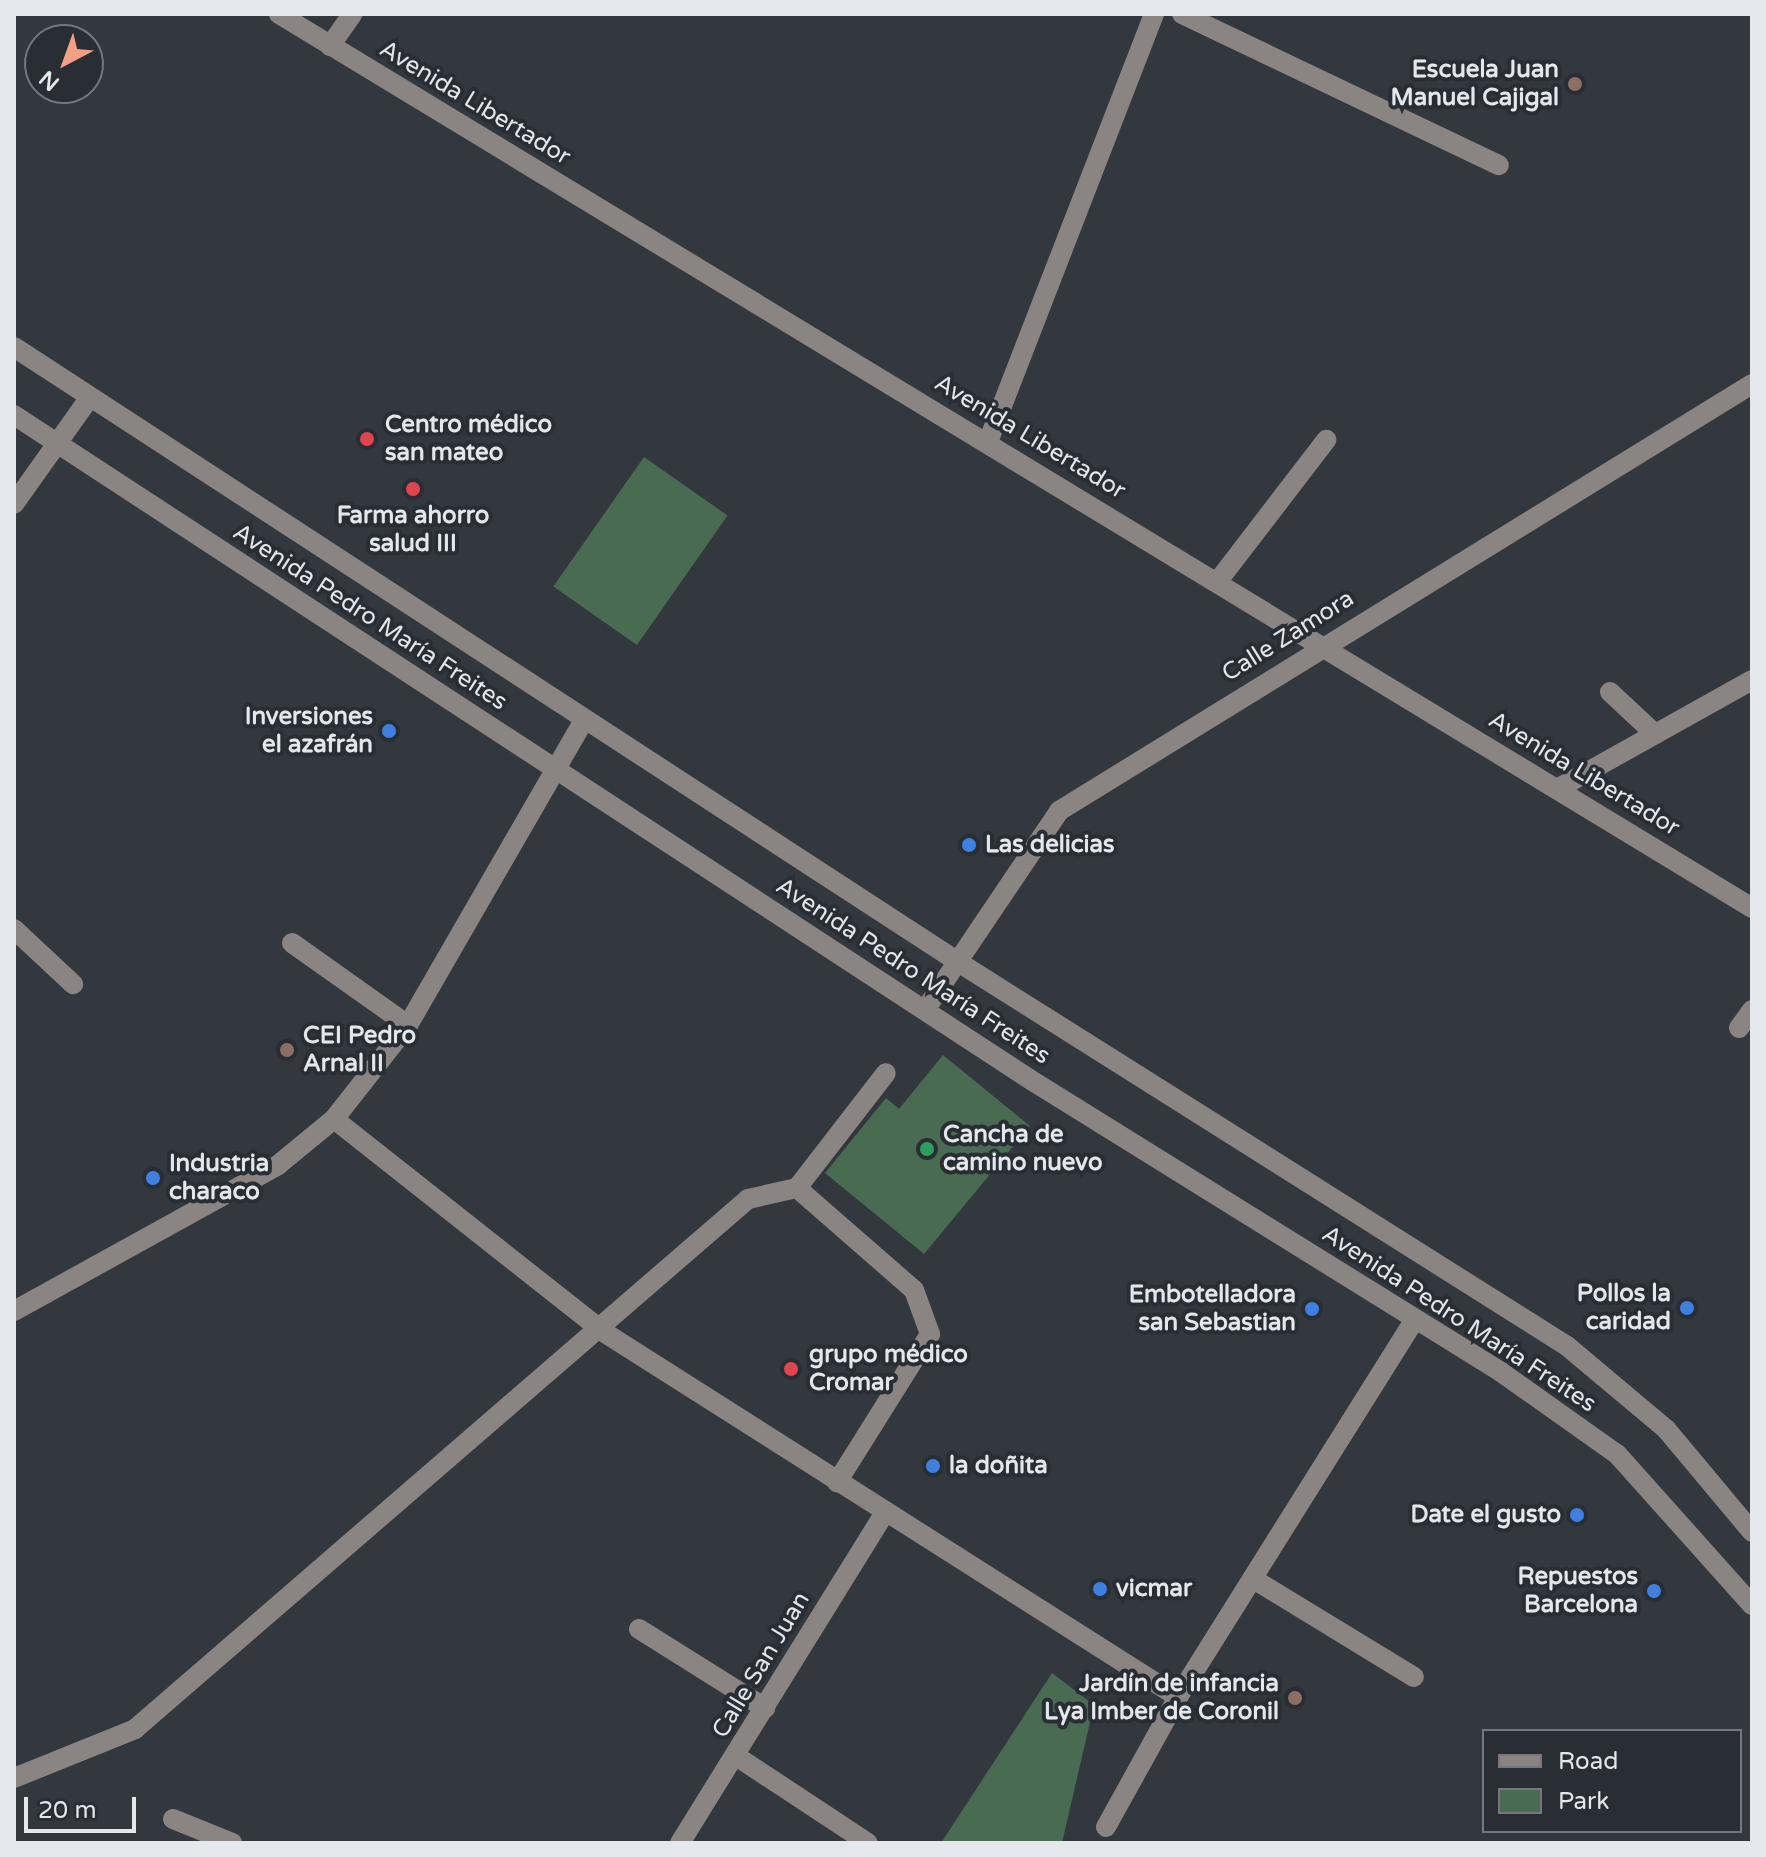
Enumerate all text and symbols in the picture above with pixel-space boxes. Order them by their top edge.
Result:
north arrow [24,24,104,104]
street label: Avenida Libertador [374,35,576,171]
place label: Escuela Juan Manuel Cajigal [1391,56,1559,112]
text: N [34,65,65,96]
marker: Escuela Juan Manuel Cajigal [1566,75,1584,93]
street label: Avenida Libertador [929,369,1131,505]
place label: Centro médico san mateo [385,411,552,467]
marker: Centro médico san mateo [356,428,378,450]
marker: Farma ahorro salud III [404,480,422,498]
place label: Farma ahorro salud III [337,502,489,558]
street label: Avenida Pedro María Freites [228,518,512,716]
street label: Calle Zamora [1217,584,1359,688]
place label: Inversiones el azafrán [245,703,373,759]
street label: Avenida Libertador [1483,706,1685,842]
marker: Inversiones el azafrán [380,722,398,740]
place label: Las delicias [985,831,1115,859]
marker: Las delicias [960,836,978,854]
street label: Avenida Pedro María Freites [771,872,1055,1070]
place label: CEI Pedro Arnal II [303,1022,416,1078]
marker: CEI Pedro Arnal II [278,1041,296,1059]
place label: Cancha de camino nuevo [943,1121,1102,1177]
marker: Cancha de camino nuevo [918,1140,936,1158]
place label: Industria characo [169,1150,269,1206]
marker: Industria characo [144,1169,162,1187]
street label: Avenida Pedro María Freites [1317,1220,1601,1418]
place label: Pollos la caridad [1577,1280,1671,1336]
place label: Embotelladora san Sebastian [1129,1281,1296,1337]
marker: Pollos la caridad [1678,1299,1696,1317]
marker: Embotelladora san Sebastian [1303,1300,1321,1318]
place label: grupo médico Cromar [809,1341,968,1397]
marker: grupo médico Cromar [780,1358,802,1380]
place label: la doñita [949,1452,1048,1480]
marker: la doñita [924,1457,942,1475]
place label: Date el gusto [1411,1501,1561,1529]
marker: Date el gusto [1568,1506,1586,1524]
place label: Repuestos Barcelona [1517,1563,1638,1619]
place label: vicmar [1116,1575,1192,1603]
marker: vicmar [1091,1580,1109,1598]
marker: Repuestos Barcelona [1645,1582,1663,1600]
street label: Calle San Juan [706,1587,816,1743]
place label: Jardín de infancia Lya Imber de Coronil [1044,1670,1279,1726]
marker: Jardín de infancia Lya Imber de Coronil [1286,1689,1304,1707]
legend [1482,1729,1742,1833]
text: Road [1558,1747,1618,1776]
scale bar [28,1781,140,1831]
text: Park [1558,1787,1609,1816]
text: 20 m [38,1796,96,1825]

